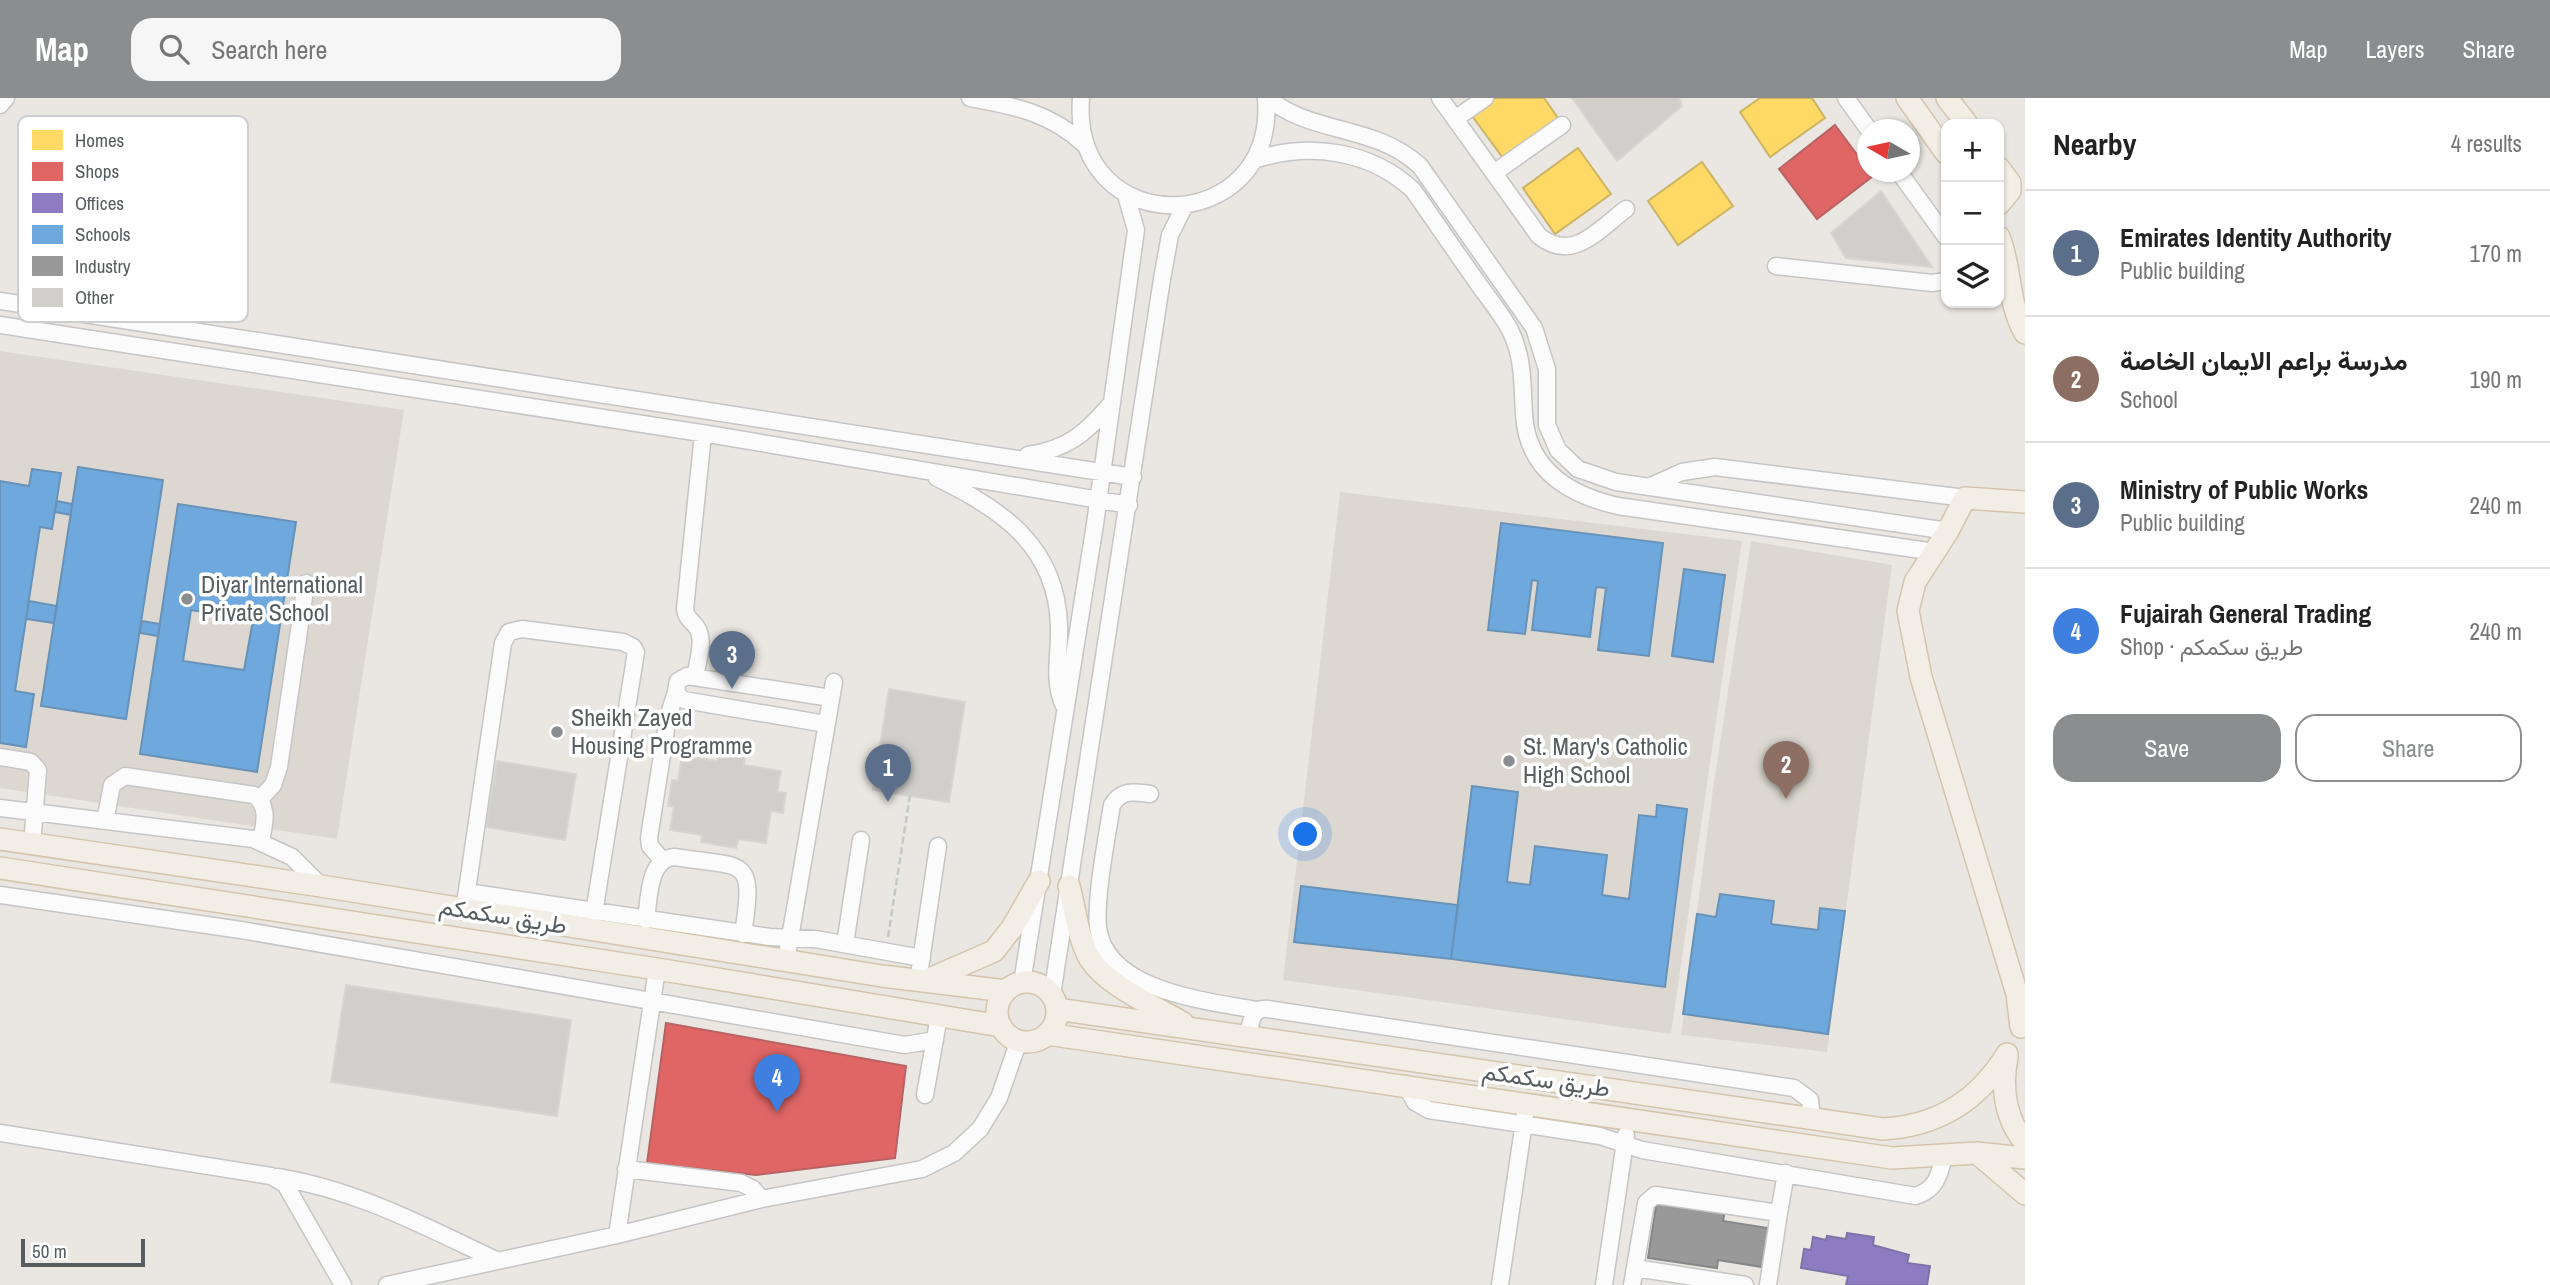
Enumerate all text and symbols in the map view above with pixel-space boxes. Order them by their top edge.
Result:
search box [131,18,621,81]
text: Map [35,27,89,71]
icon: search [155,30,193,68]
text: Search here [211,32,327,67]
text: Map [2289,33,2327,65]
text: Layers [2365,33,2424,65]
text: Share [2462,33,2515,65]
legend [18,116,248,322]
north arrow [1857,119,1920,182]
map controls [1941,119,2004,308]
button: + [1941,119,2004,182]
text: Nearby [2053,124,2136,164]
text: Homes [75,127,125,153]
text: 4 results [2451,128,2522,159]
text: Shops [75,158,119,184]
button: − [1941,182,2004,245]
text: Offices [75,190,124,216]
text: Emirates Identity Authority [2120,220,2392,255]
text: Schools [75,221,131,247]
text: 1 [2071,238,2081,269]
text: 170 m [2470,238,2522,269]
button: layers [1941,245,2004,308]
text: Industry [75,253,131,279]
text: Public building [2120,255,2245,286]
text: Other [75,284,115,310]
text: مدرسة براعم الايمان الخاصة [2120,343,2408,378]
text: 2 [2071,364,2081,395]
text: 190 m [2470,364,2522,395]
text: School [2120,384,2178,415]
text: Ministry of Public Works [2120,472,2368,507]
text: 3 [2071,490,2081,521]
text: 240 m [2470,490,2522,521]
text: Public building [2120,507,2245,538]
place label: Diyar International Private School [201,568,363,628]
marker: Diyar International Private School [179,591,195,607]
text: Fujairah General Trading [2120,596,2371,631]
text: 4 [2071,616,2081,647]
text: 240 m [2470,616,2522,647]
pin: 3 [709,631,755,689]
text: Shop · طريق سكمكم [2120,631,2303,662]
place label: Sheikh Zayed Housing Programme [571,701,753,761]
button: Save [2053,714,2281,782]
button: Share [2295,714,2522,782]
marker: Sheikh Zayed Housing Programme [549,724,565,740]
place label: St. Mary's Catholic High School [1523,730,1688,790]
pin: 2 [1763,741,1809,799]
pin: 1 [865,744,911,802]
marker: St. Mary's Catholic High School [1501,753,1517,769]
your location [1288,817,1322,851]
street label: طريق سكمكم [437,889,569,942]
pin: 4 [754,1054,800,1112]
street label: طريق سكمكم [1480,1054,1612,1105]
scale bar [21,1236,145,1268]
text: 50 m [32,1238,67,1264]

